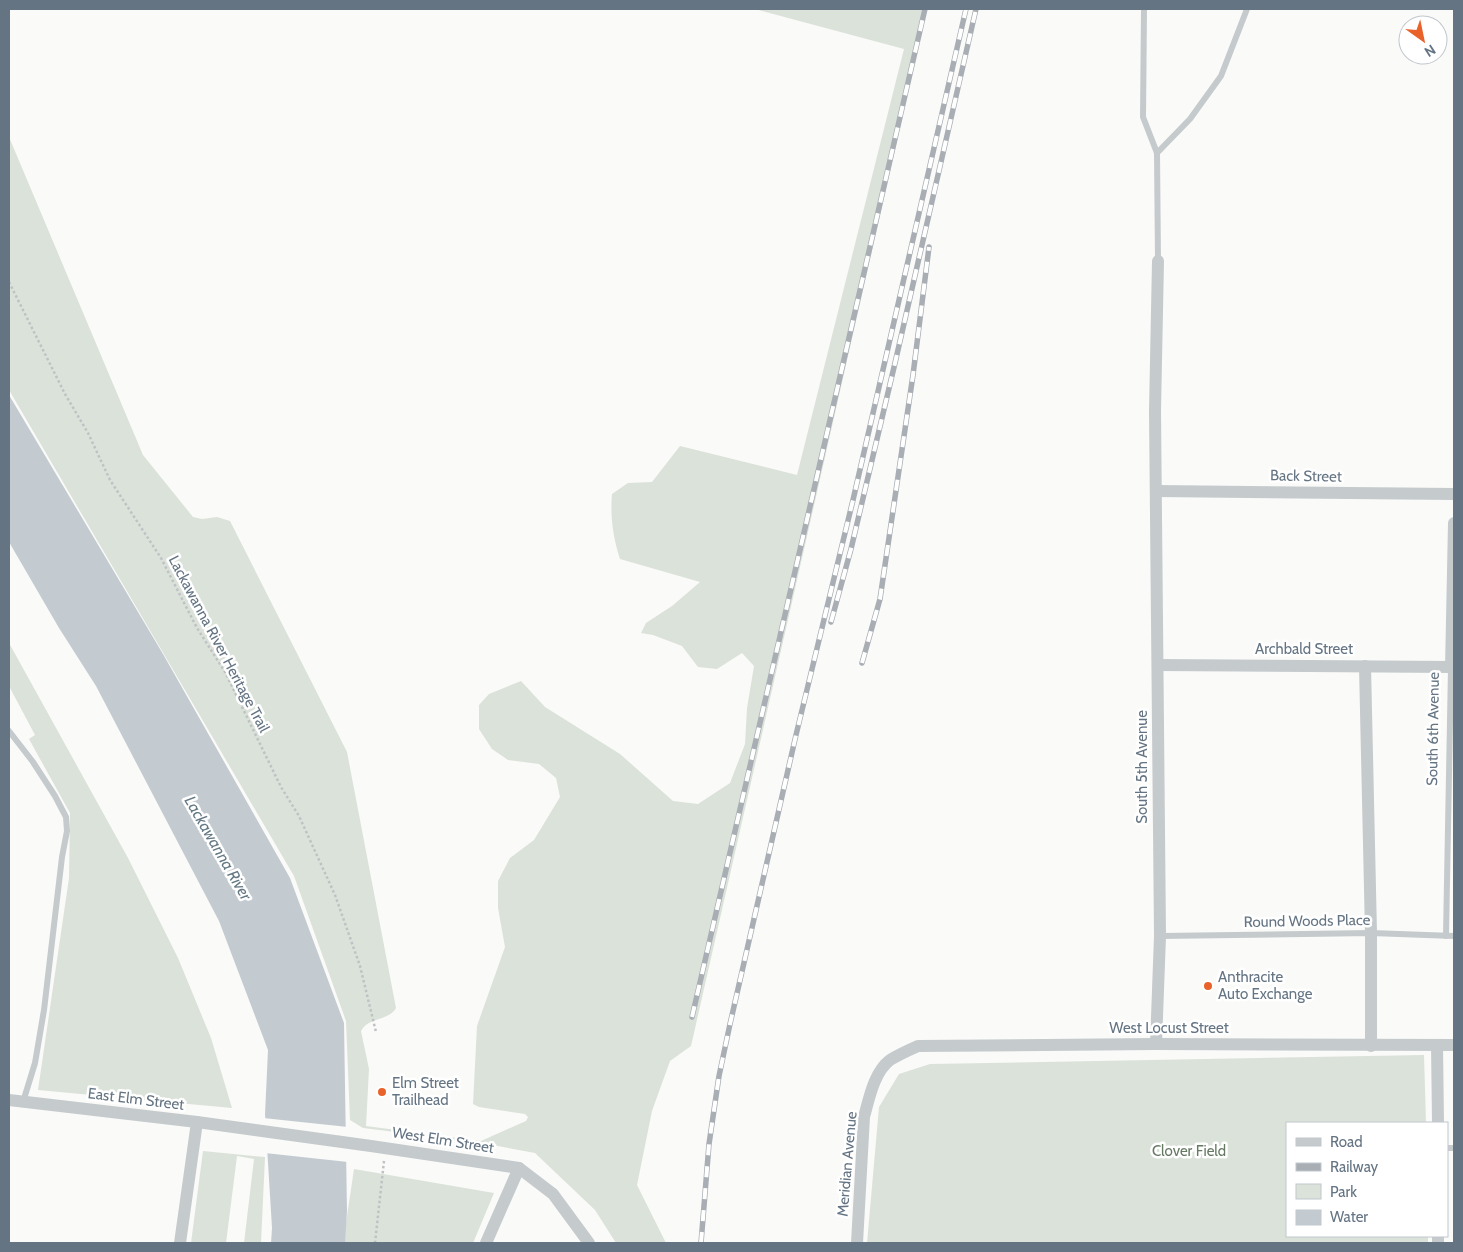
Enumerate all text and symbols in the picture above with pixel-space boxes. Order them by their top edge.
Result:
north arrow [1398,15,1448,65]
text: N [1421,41,1439,61]
street label: Back Street [1270,466,1342,486]
street label: Lackawanna River Heritage Trail [165,553,274,736]
street label: Archbald Street [1255,640,1353,658]
street label: South 6th Avenue [1423,671,1443,786]
street label: South 5th Avenue [1133,710,1151,824]
water label: Lackawanna River [180,793,256,904]
street label: Round Woods Place [1244,911,1371,931]
place label: Anthracite Auto Exchange [1218,968,1313,1003]
marker: Anthracite Auto Exchange [1202,980,1214,992]
street label: West Locust Street [1109,1019,1229,1037]
place label: Elm Street Trailhead [392,1074,459,1109]
street label: East Elm Street [87,1084,185,1114]
marker: Elm Street Trailhead [376,1086,388,1098]
street label: Meridian Avenue [833,1110,861,1217]
legend [1286,1122,1448,1237]
street label: West Elm Street [391,1123,495,1157]
text: Road [1330,1133,1363,1151]
park label: Clover Field [1152,1142,1226,1160]
text: Railway [1330,1158,1379,1176]
text: Park [1330,1183,1357,1201]
text: Water [1330,1208,1368,1226]

